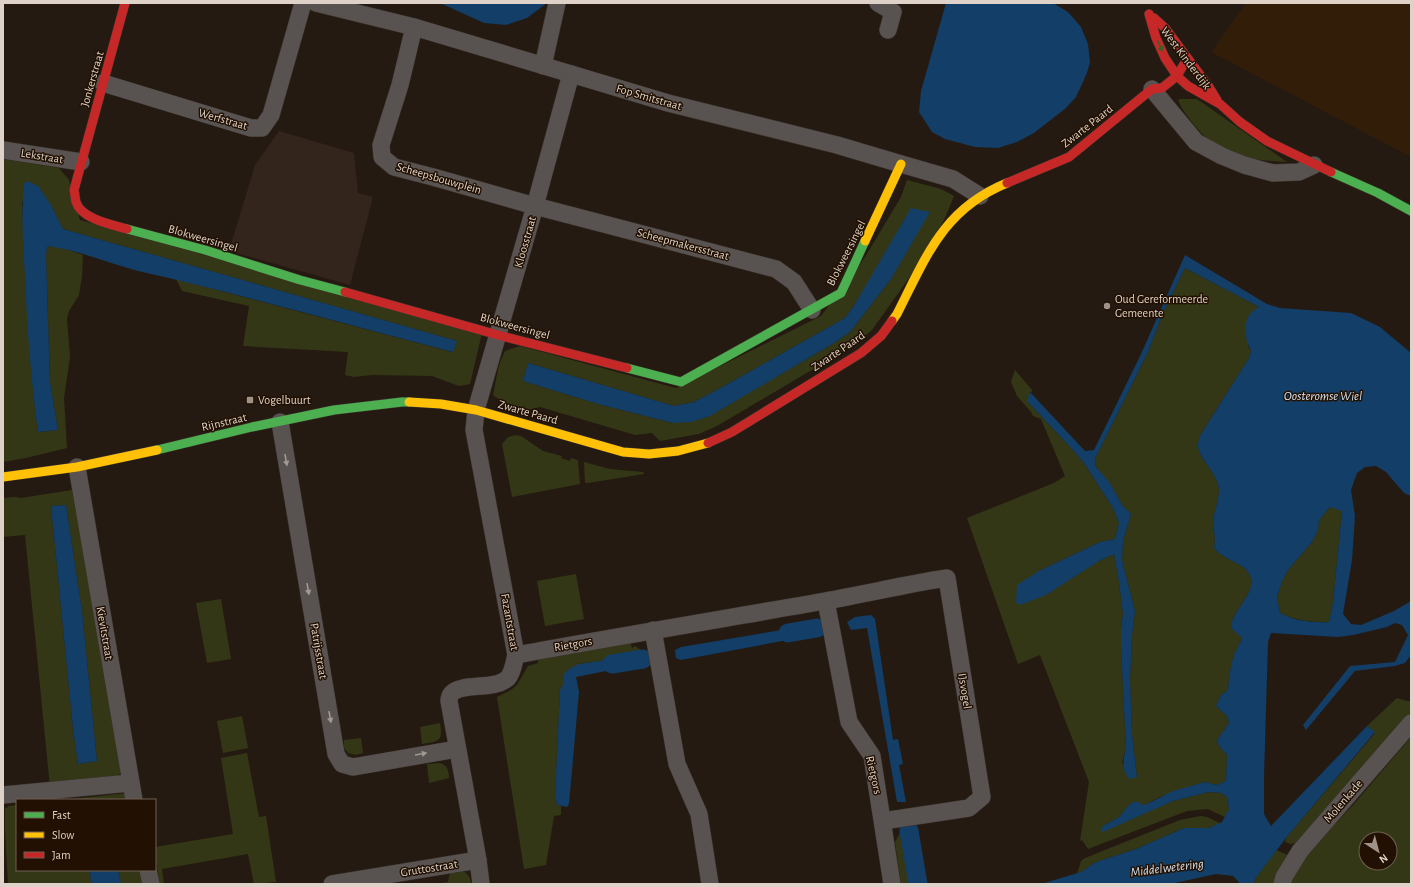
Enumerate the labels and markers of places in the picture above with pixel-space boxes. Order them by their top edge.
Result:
place label: Oud Gereformeerde Gemeente [1115,293,1208,319]
marker: Oud Gereformeerde Gemeente [1102,301,1112,311]
place label: Vogelbuurt [258,394,311,406]
marker: Vogelbuurt [245,395,255,405]

